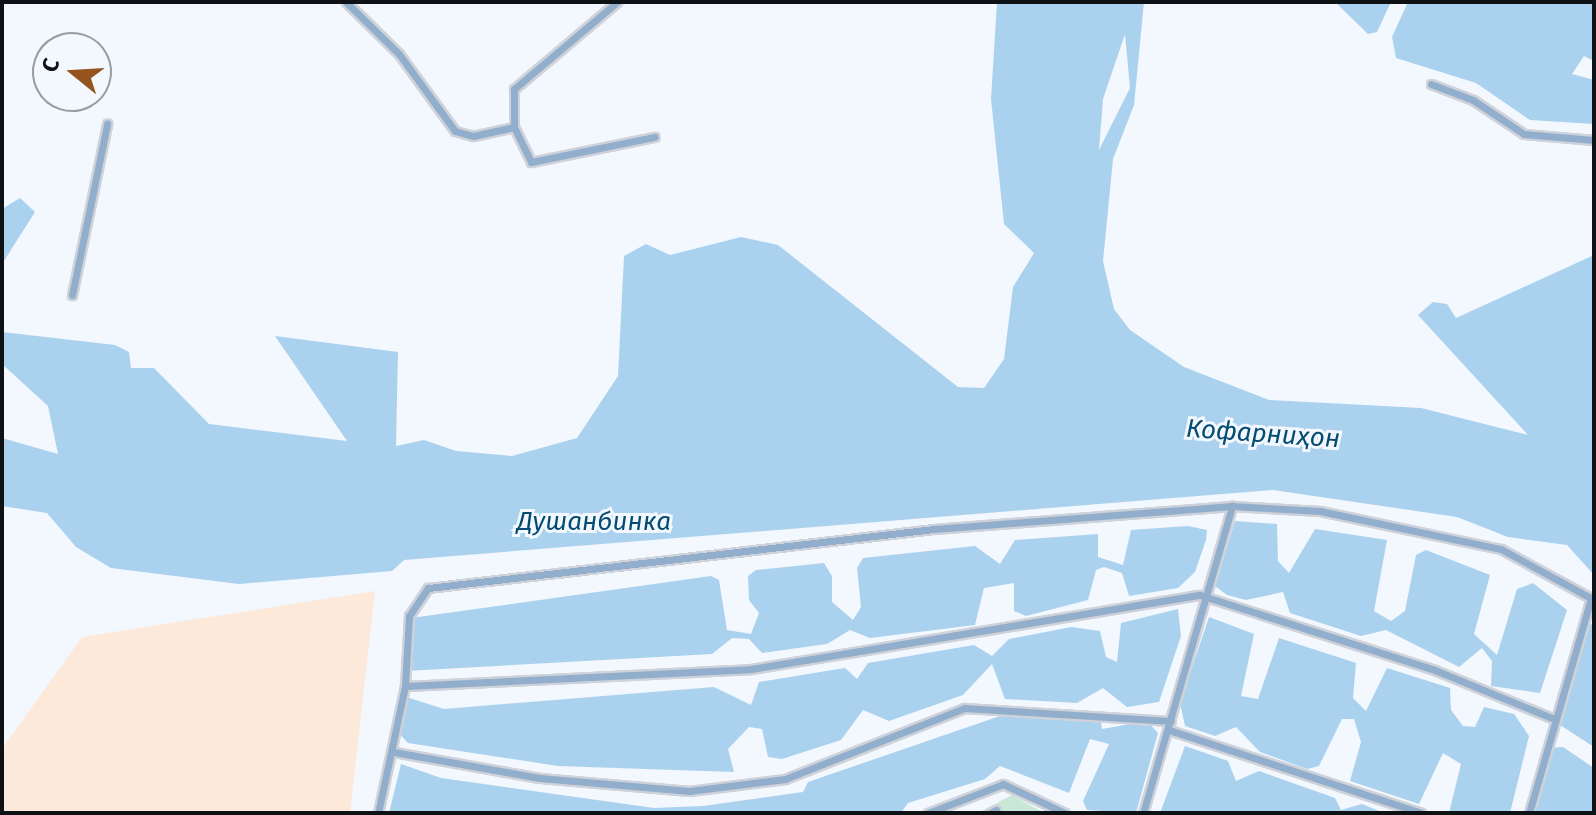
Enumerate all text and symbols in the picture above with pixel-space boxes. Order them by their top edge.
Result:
north arrow [32,32,112,112]
text: С [36,55,65,75]
water label: Кофарниҳон [1185,413,1341,455]
water label: Душанбинка [517,506,671,538]

